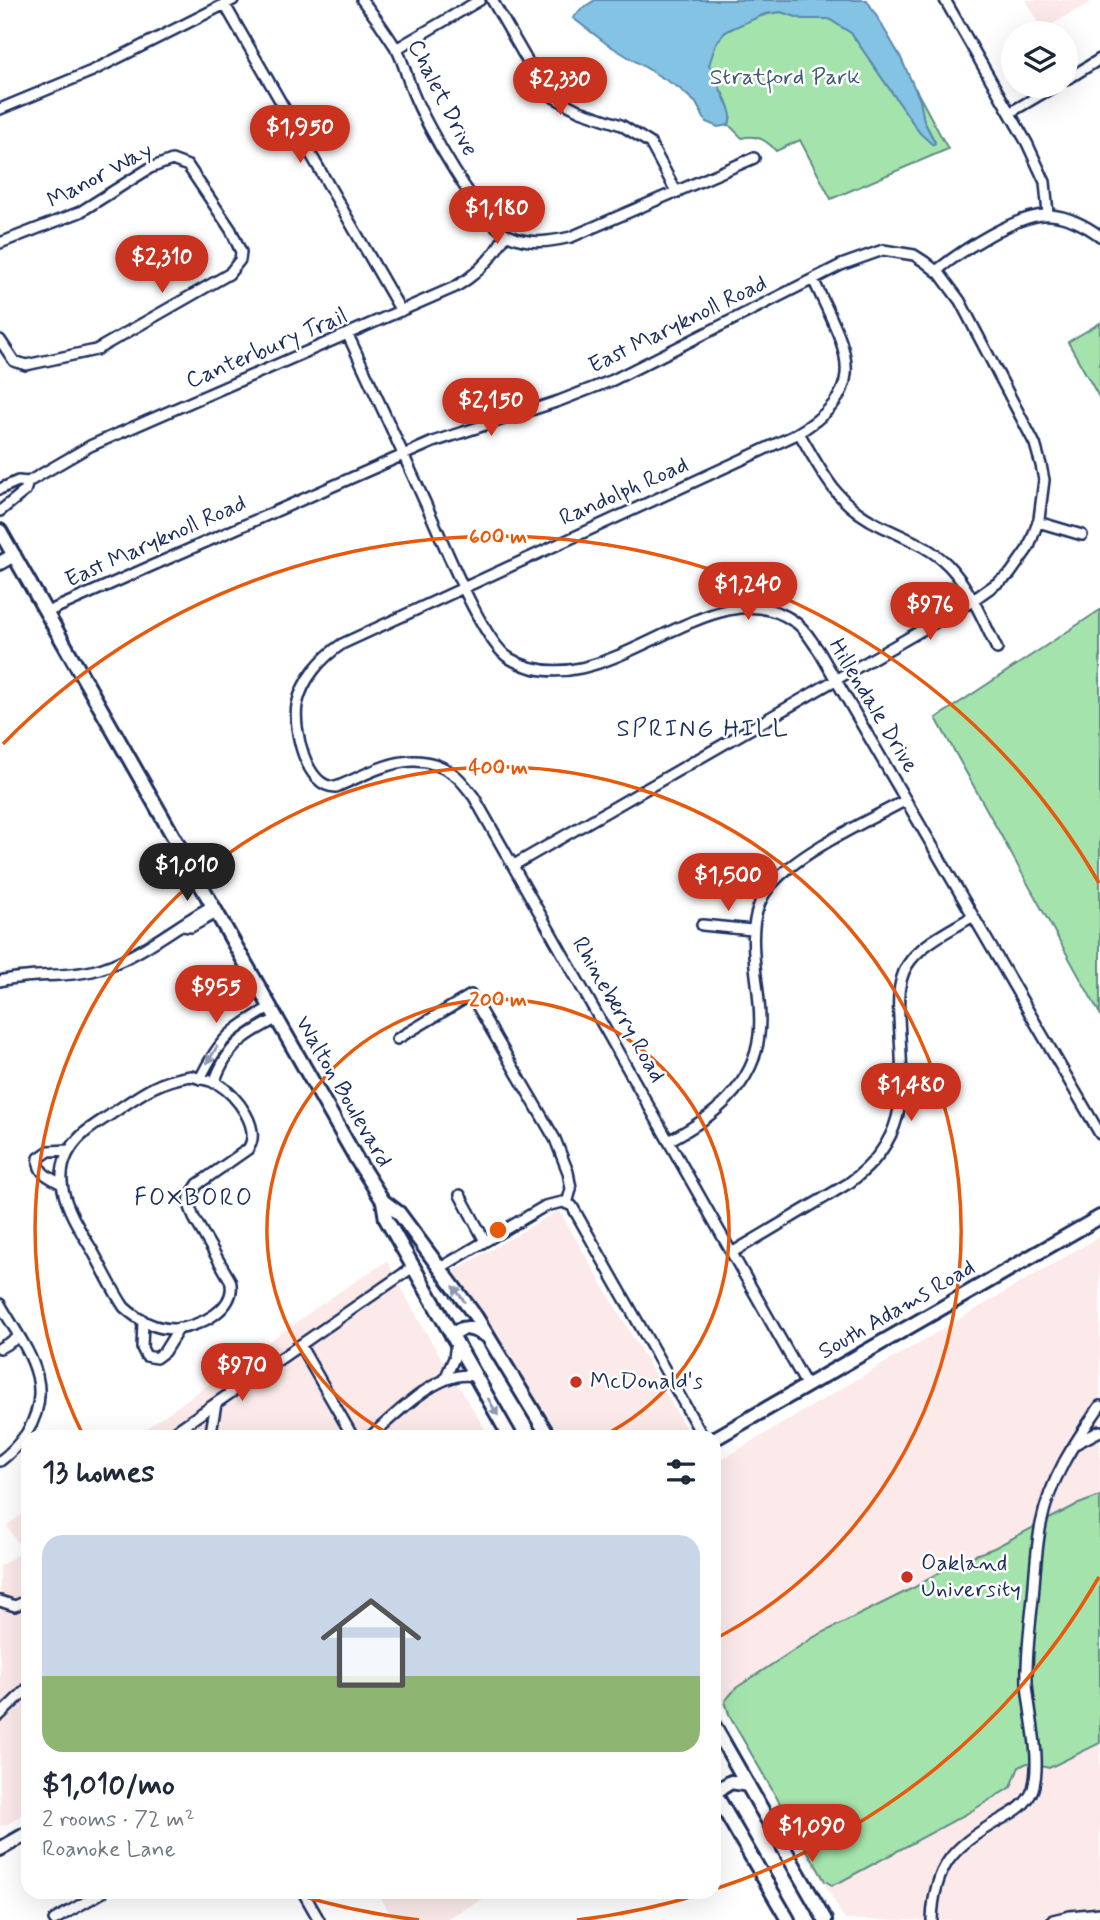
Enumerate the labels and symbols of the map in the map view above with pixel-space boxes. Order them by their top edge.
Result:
street label: Chalet Drive [400,34,484,162]
pin: $2,330 [503,58,617,117]
park label: Stratford Park [710,63,860,94]
pin: $1,950 [243,106,357,165]
street label: Manor Way [42,136,158,216]
pin: $1,180 [440,187,554,246]
pin: $2,310 [105,236,219,295]
street label: East Maryknoll Road [584,269,772,381]
street label: Canterbury Trail [182,301,352,397]
pin: $2,150 [434,378,548,438]
street label: Randolph Road [555,450,693,534]
street label: East Maryknoll Road [61,489,251,595]
text: 600 m [469,523,527,551]
pin: $1,240 [691,562,805,622]
pin: $976 [889,582,971,642]
street label: Hillendale Drive [821,633,925,779]
district label: SPRING HILL [617,714,789,745]
text: 400 m [468,754,528,782]
pin: $1,010 [130,844,244,903]
pin: $1,500 [671,853,785,913]
street label: Rhineberry Road [564,932,672,1088]
pin: $955 [175,965,257,1025]
text: 200 m [469,986,527,1014]
street label: Walton Boulevard [287,1011,399,1173]
one-way arrow [206,1046,219,1065]
pin: $1,480 [854,1064,968,1123]
district label: FOXBORO [134,1183,254,1214]
centre of rings [486,1218,510,1242]
street label: South Adams Road [813,1253,981,1367]
one-way arrow [452,1285,467,1303]
pin: $970 [201,1344,283,1403]
place label: McDonald's [590,1367,703,1397]
marker: McDonald's [568,1374,584,1390]
one-way arrow [487,1397,499,1417]
place label: Oakland University [921,1549,1021,1605]
marker: Oakland University [899,1569,915,1585]
pin: $1,090 [755,1804,869,1864]

